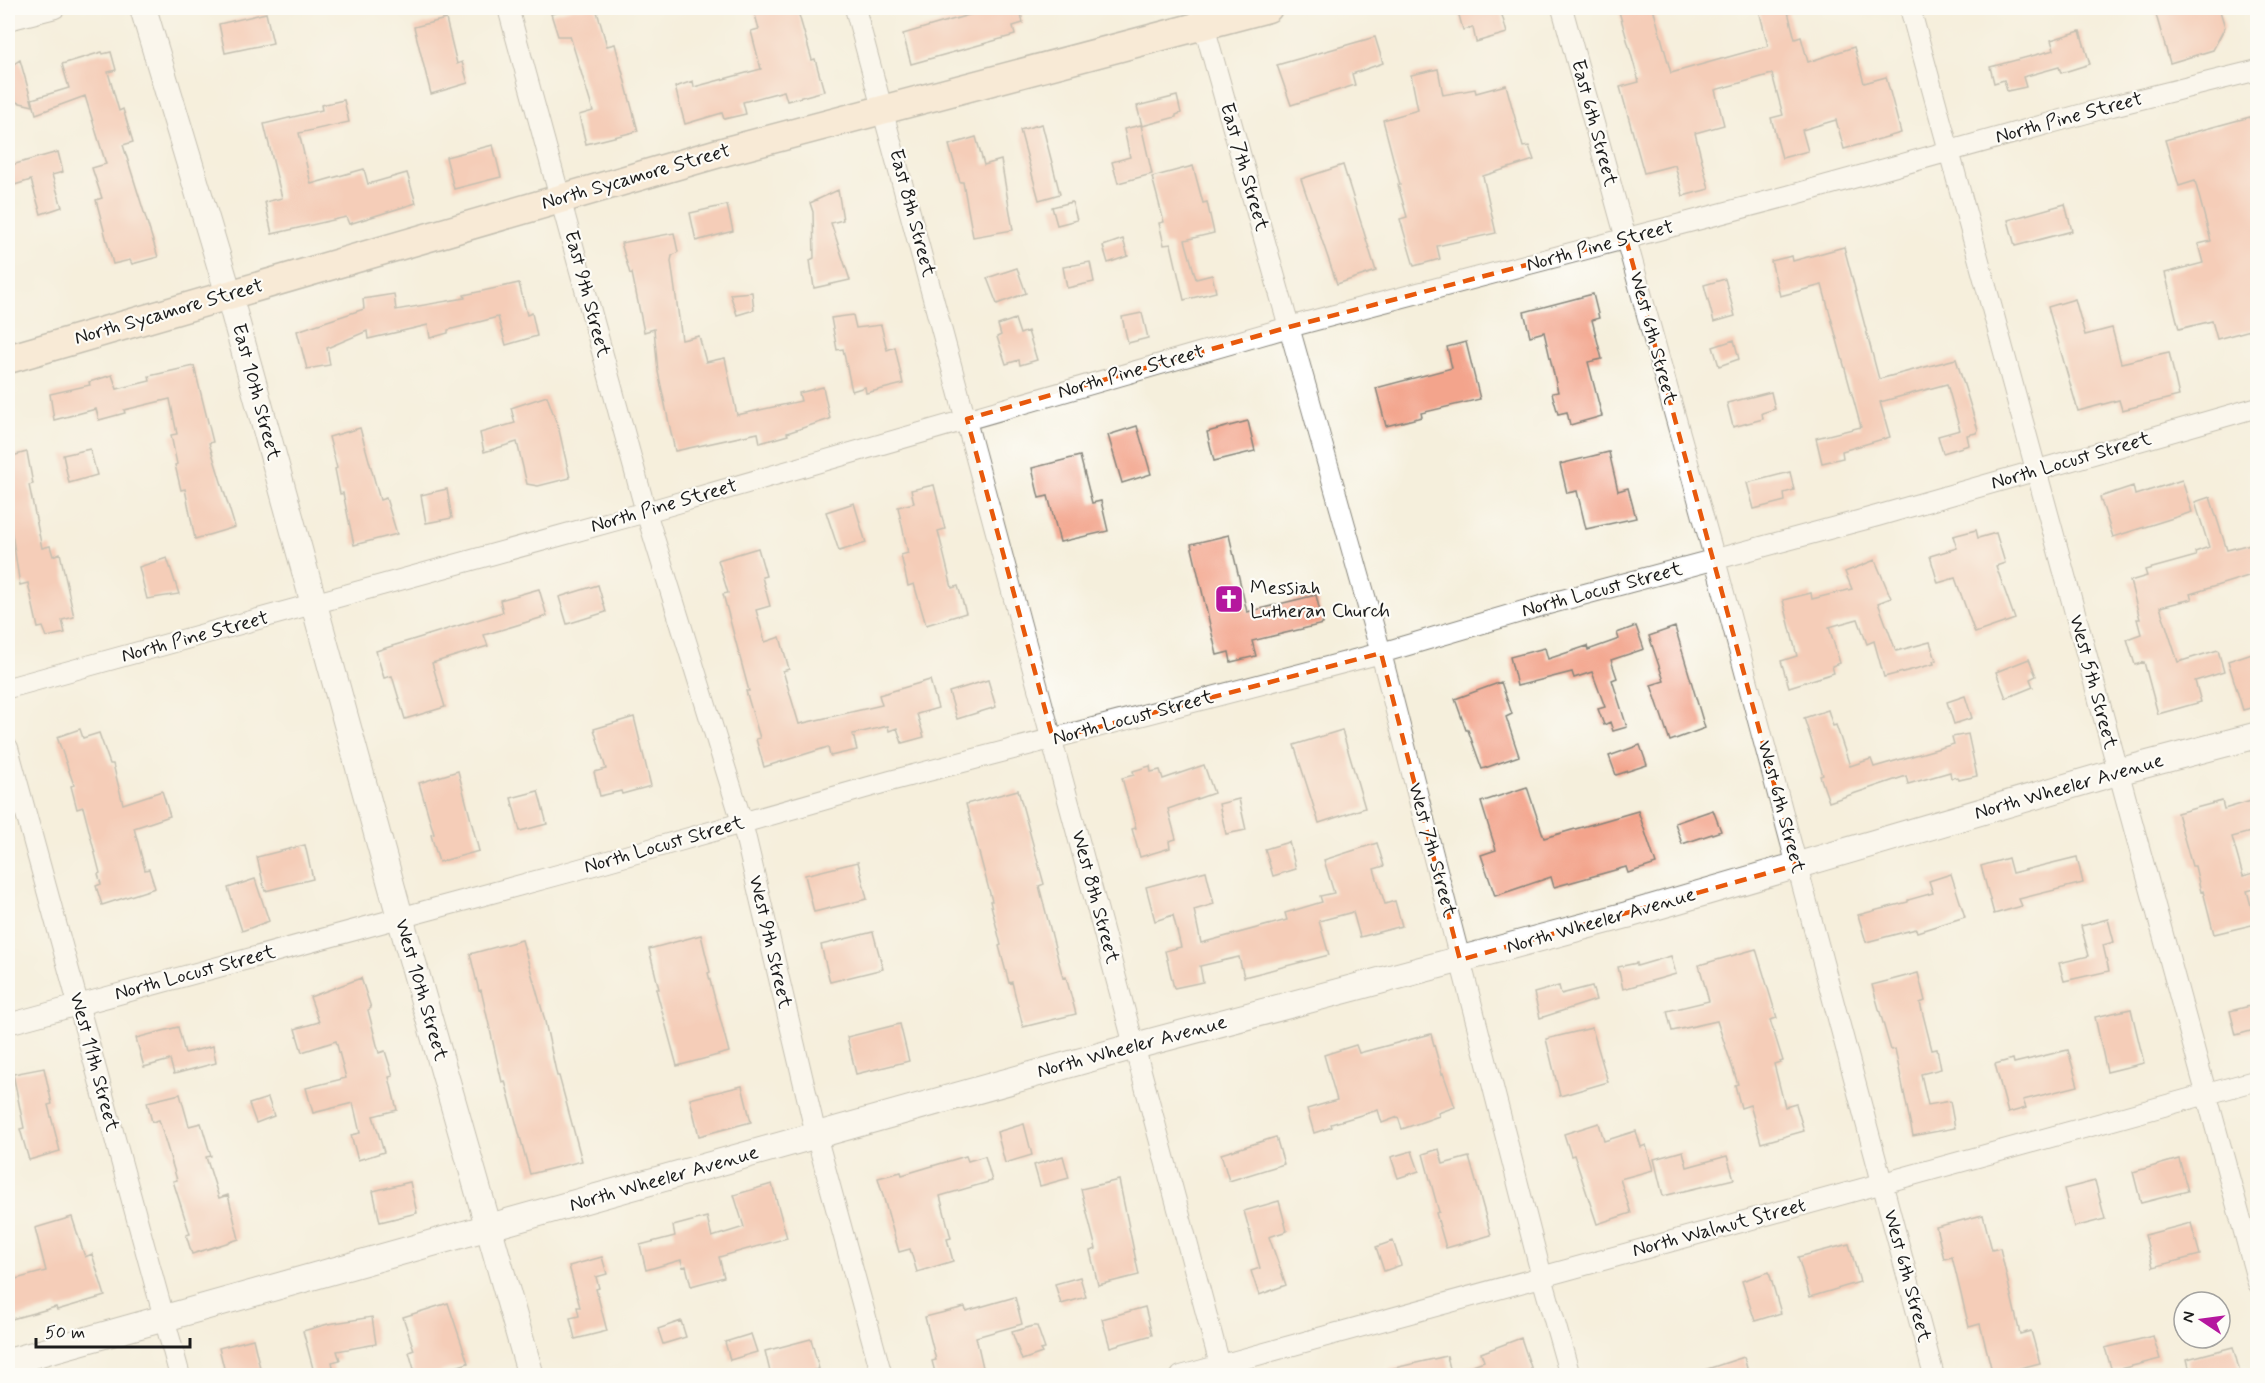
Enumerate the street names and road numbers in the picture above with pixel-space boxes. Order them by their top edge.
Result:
street label: East 6th Street [1564,57,1624,190]
street label: North Pine Street [1992,85,2146,151]
street label: East 7th Street [1213,100,1275,235]
street label: North Sycamore Street [538,137,734,217]
street label: East 8th Street [882,146,942,280]
street label: North Pine Street [1523,213,1677,279]
street label: East 9th Street [557,228,617,361]
street label: West 6th Street [1622,269,1684,407]
street label: North Sycamore Street [71,272,267,352]
street label: East 10th Street [225,321,287,464]
street label: North Pine Street [1054,338,1208,406]
street label: North Locust Street [1988,425,2154,497]
street label: North Pine Street [587,472,741,540]
street label: North Locust Street [1519,556,1686,624]
street label: North Pine Street [118,604,272,670]
street label: West 5th Street [2062,612,2124,752]
street label: North Locust Street [1050,684,1217,752]
street label: West 6th Street [1750,738,1812,876]
street label: North Wheeler Avenue [1971,747,2167,827]
street label: West 7th Street [1401,780,1463,920]
street label: North Locust Street [581,809,747,881]
street label: West 8th Street [1064,827,1126,967]
street label: West 9th Street [742,873,798,1011]
street label: North Wheeler Avenue [1503,881,1699,961]
street label: West 10th Street [388,916,454,1064]
street label: North Locust Street [112,939,279,1007]
street label: West 11th Street [62,989,126,1135]
street label: North Wheeler Avenue [1034,1009,1230,1085]
street label: North Wheeler Avenue [566,1139,762,1219]
street label: North Walnut Street [1629,1192,1809,1264]
street label: West 6th Street [1876,1207,1938,1345]

